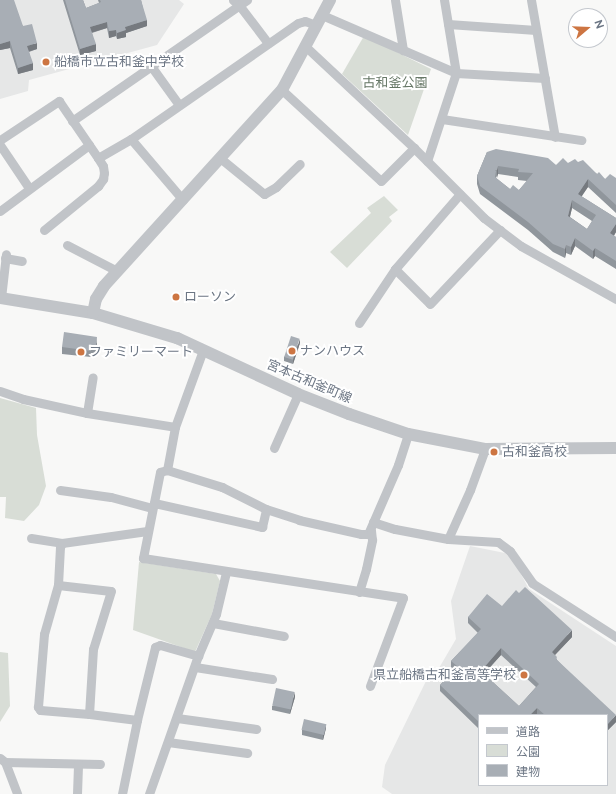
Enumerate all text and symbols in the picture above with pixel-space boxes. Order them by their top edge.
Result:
north arrow [568,8,608,48]
text: N [591,18,606,30]
place label: 船橋市立古和釜中学校 [54,54,184,70]
marker: 船橋市立古和釜中学校 [41,57,51,67]
park label: 古和釜公園 [363,75,427,91]
place label: ローソン [184,289,236,305]
marker: ローソン [171,292,181,302]
place label: ナンハウス [300,343,365,359]
place label: ファミリーマート [89,344,193,360]
marker: ナンハウス [287,346,297,356]
marker: ファミリーマート [76,347,86,357]
street label: 宮本古和釜町線 [264,357,354,407]
place label: 古和釜高校 [502,444,567,460]
marker: 古和釜高校 [489,447,499,457]
place label: 県立船橋古和釜高等学校 [373,667,516,683]
marker: 県立船橋古和釜高等学校 [519,670,529,680]
legend [478,714,608,786]
text: 道路 [516,725,540,739]
text: 公園 [516,745,540,759]
text: 建物 [516,765,540,779]

